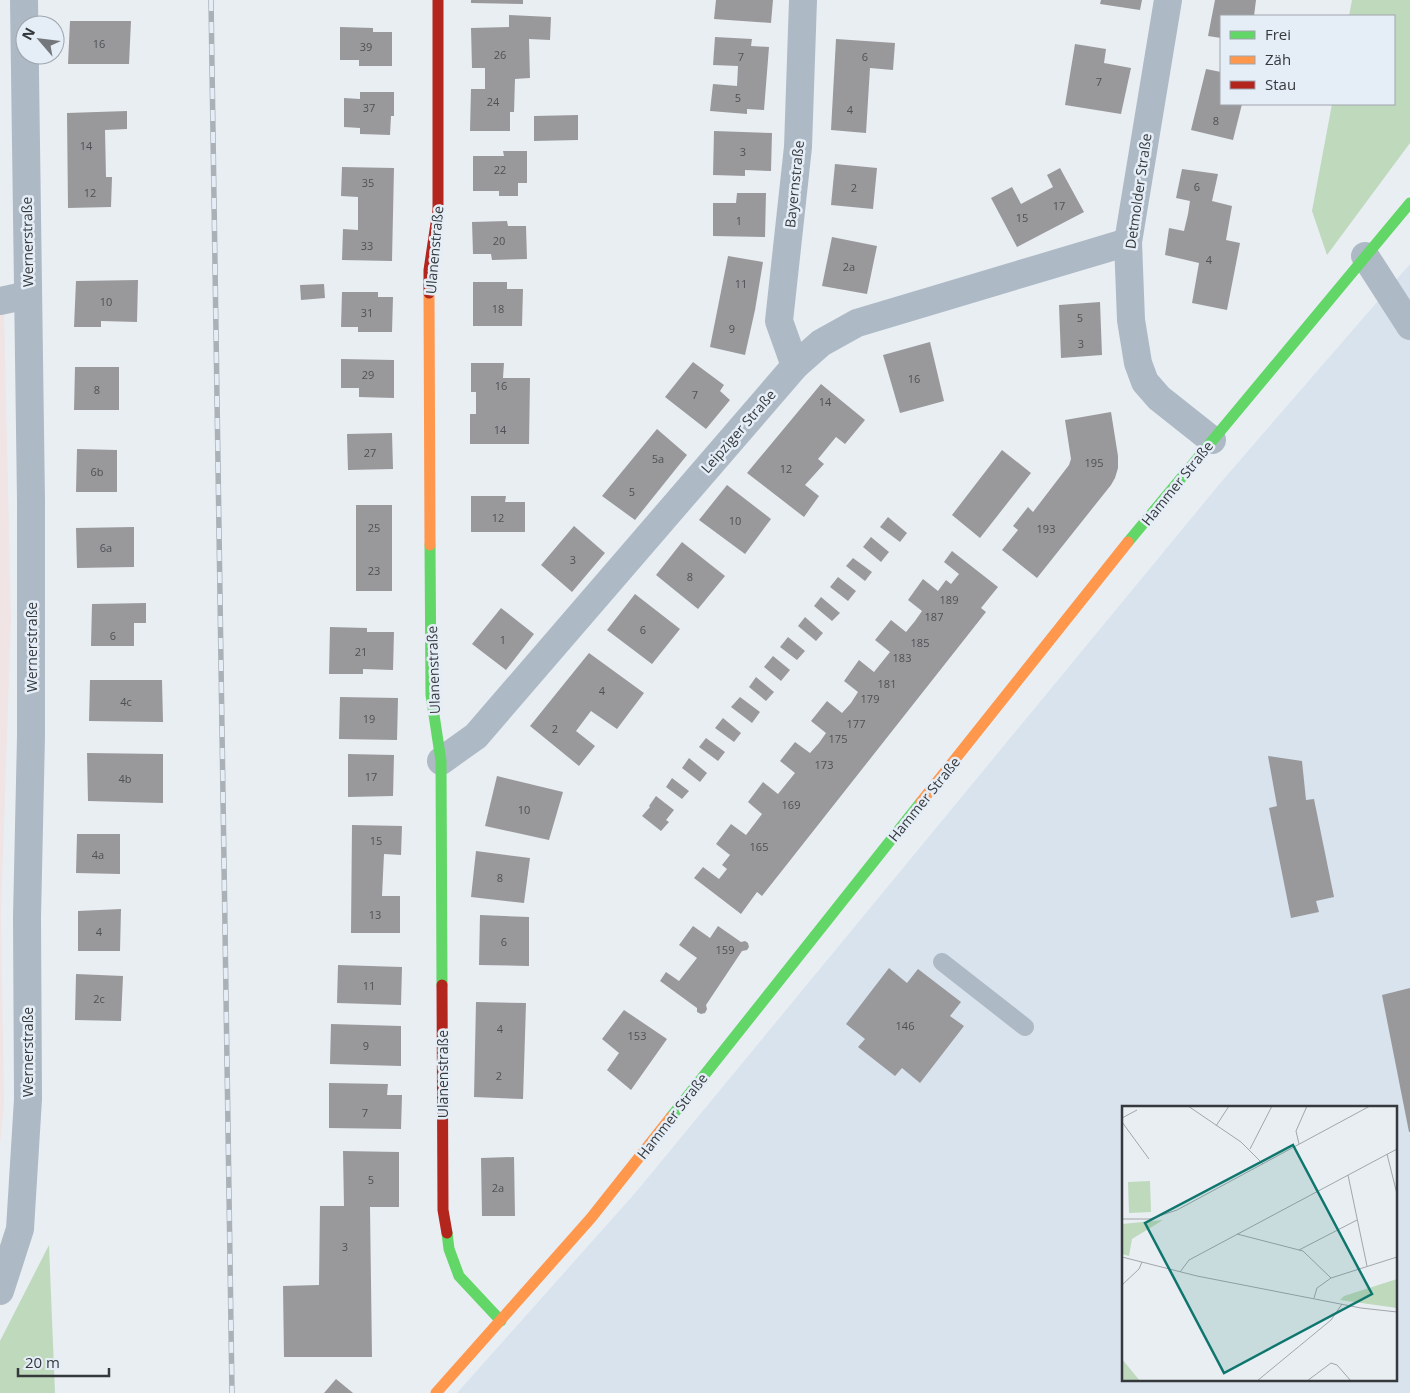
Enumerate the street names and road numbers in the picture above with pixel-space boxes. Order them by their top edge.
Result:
street label: Detmolder Straße [1120,132,1156,250]
street label: Bayernstraße [780,139,808,229]
street label: Wernerstraße [17,196,37,287]
street label: Ulanenstraße [421,205,447,295]
street label: Leipziger Straße [696,385,780,477]
street label: Hammer Straße [1137,437,1217,529]
street label: Wernerstraße [22,602,41,692]
street label: Ulanenstraße [422,625,444,714]
street label: Hammer Straße [884,753,964,845]
street label: Wernerstraße [18,1007,37,1097]
street label: Ulanenstraße [433,1030,452,1118]
street label: Hammer Straße [632,1069,712,1163]

